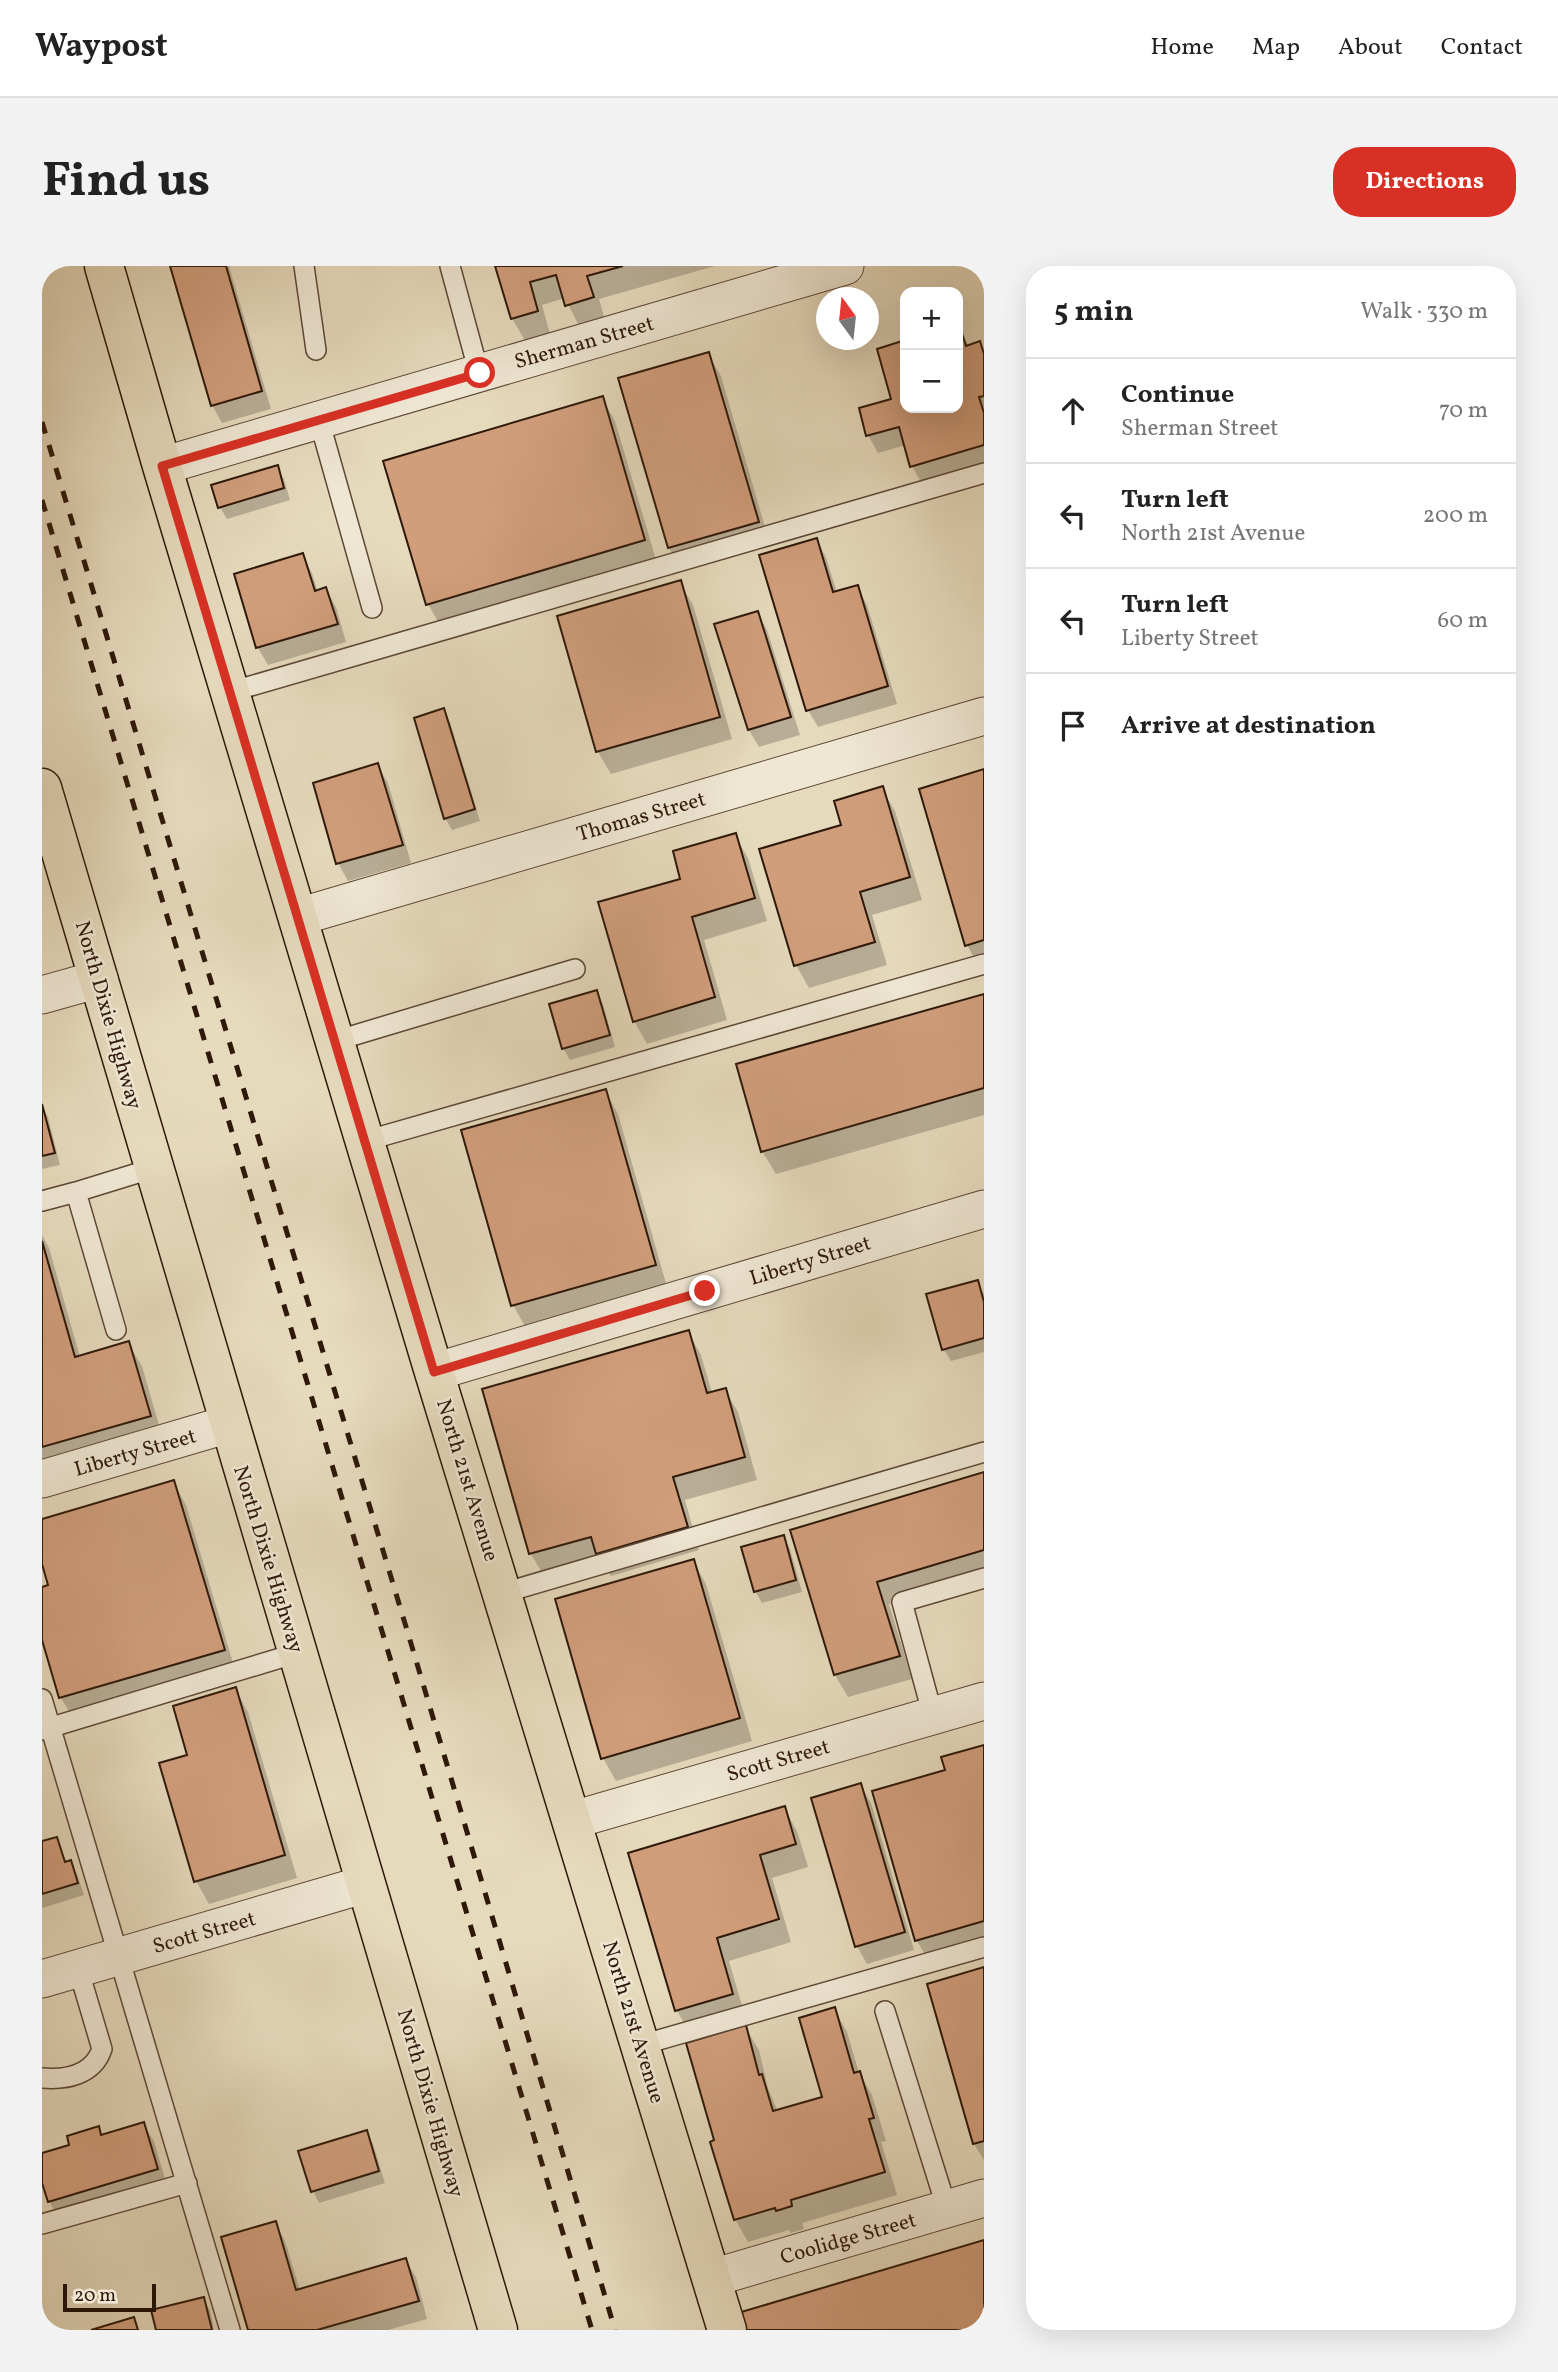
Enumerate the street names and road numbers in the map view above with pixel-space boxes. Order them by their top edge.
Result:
street label: Sherman Street [511,310,657,377]
street label: Thomas Street [574,785,709,850]
street label: North Dixie Highway [67,918,149,1114]
street label: Liberty Street [746,1229,875,1294]
street label: North 21st Avenue [428,1396,505,1565]
street label: Liberty Street [71,1422,200,1485]
street label: North Dixie Highway [225,1462,310,1657]
street label: Scott Street [723,1733,833,1790]
street label: Scott Street [149,1905,259,1962]
street label: North 21st Avenue [594,1938,671,2107]
street label: North Dixie Highway [389,2006,471,2202]
street label: Coolidge Street [777,2206,920,2273]

